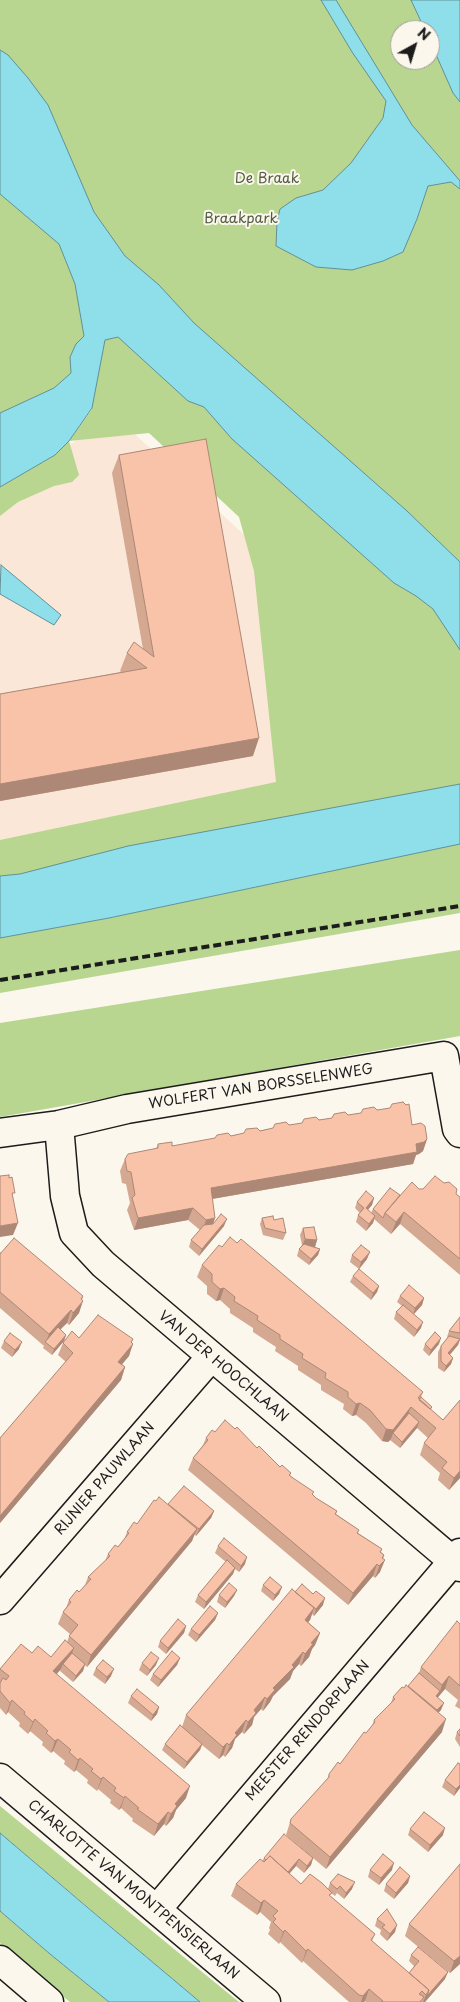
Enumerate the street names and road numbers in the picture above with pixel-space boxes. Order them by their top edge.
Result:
street label: WOLFERT VAN BORSSELENWEG [148,1061,374,1113]
street label: VAN DER HOOCHLAAN [155,1308,291,1426]
street label: RIJNIER PAUWLAAN [52,1419,158,1539]
street label: MEESTER RENDORPLAAN [242,1657,374,1805]
street label: CHARLOTTE VAN MONTPENSIERLAAN [24,1797,242,1983]

